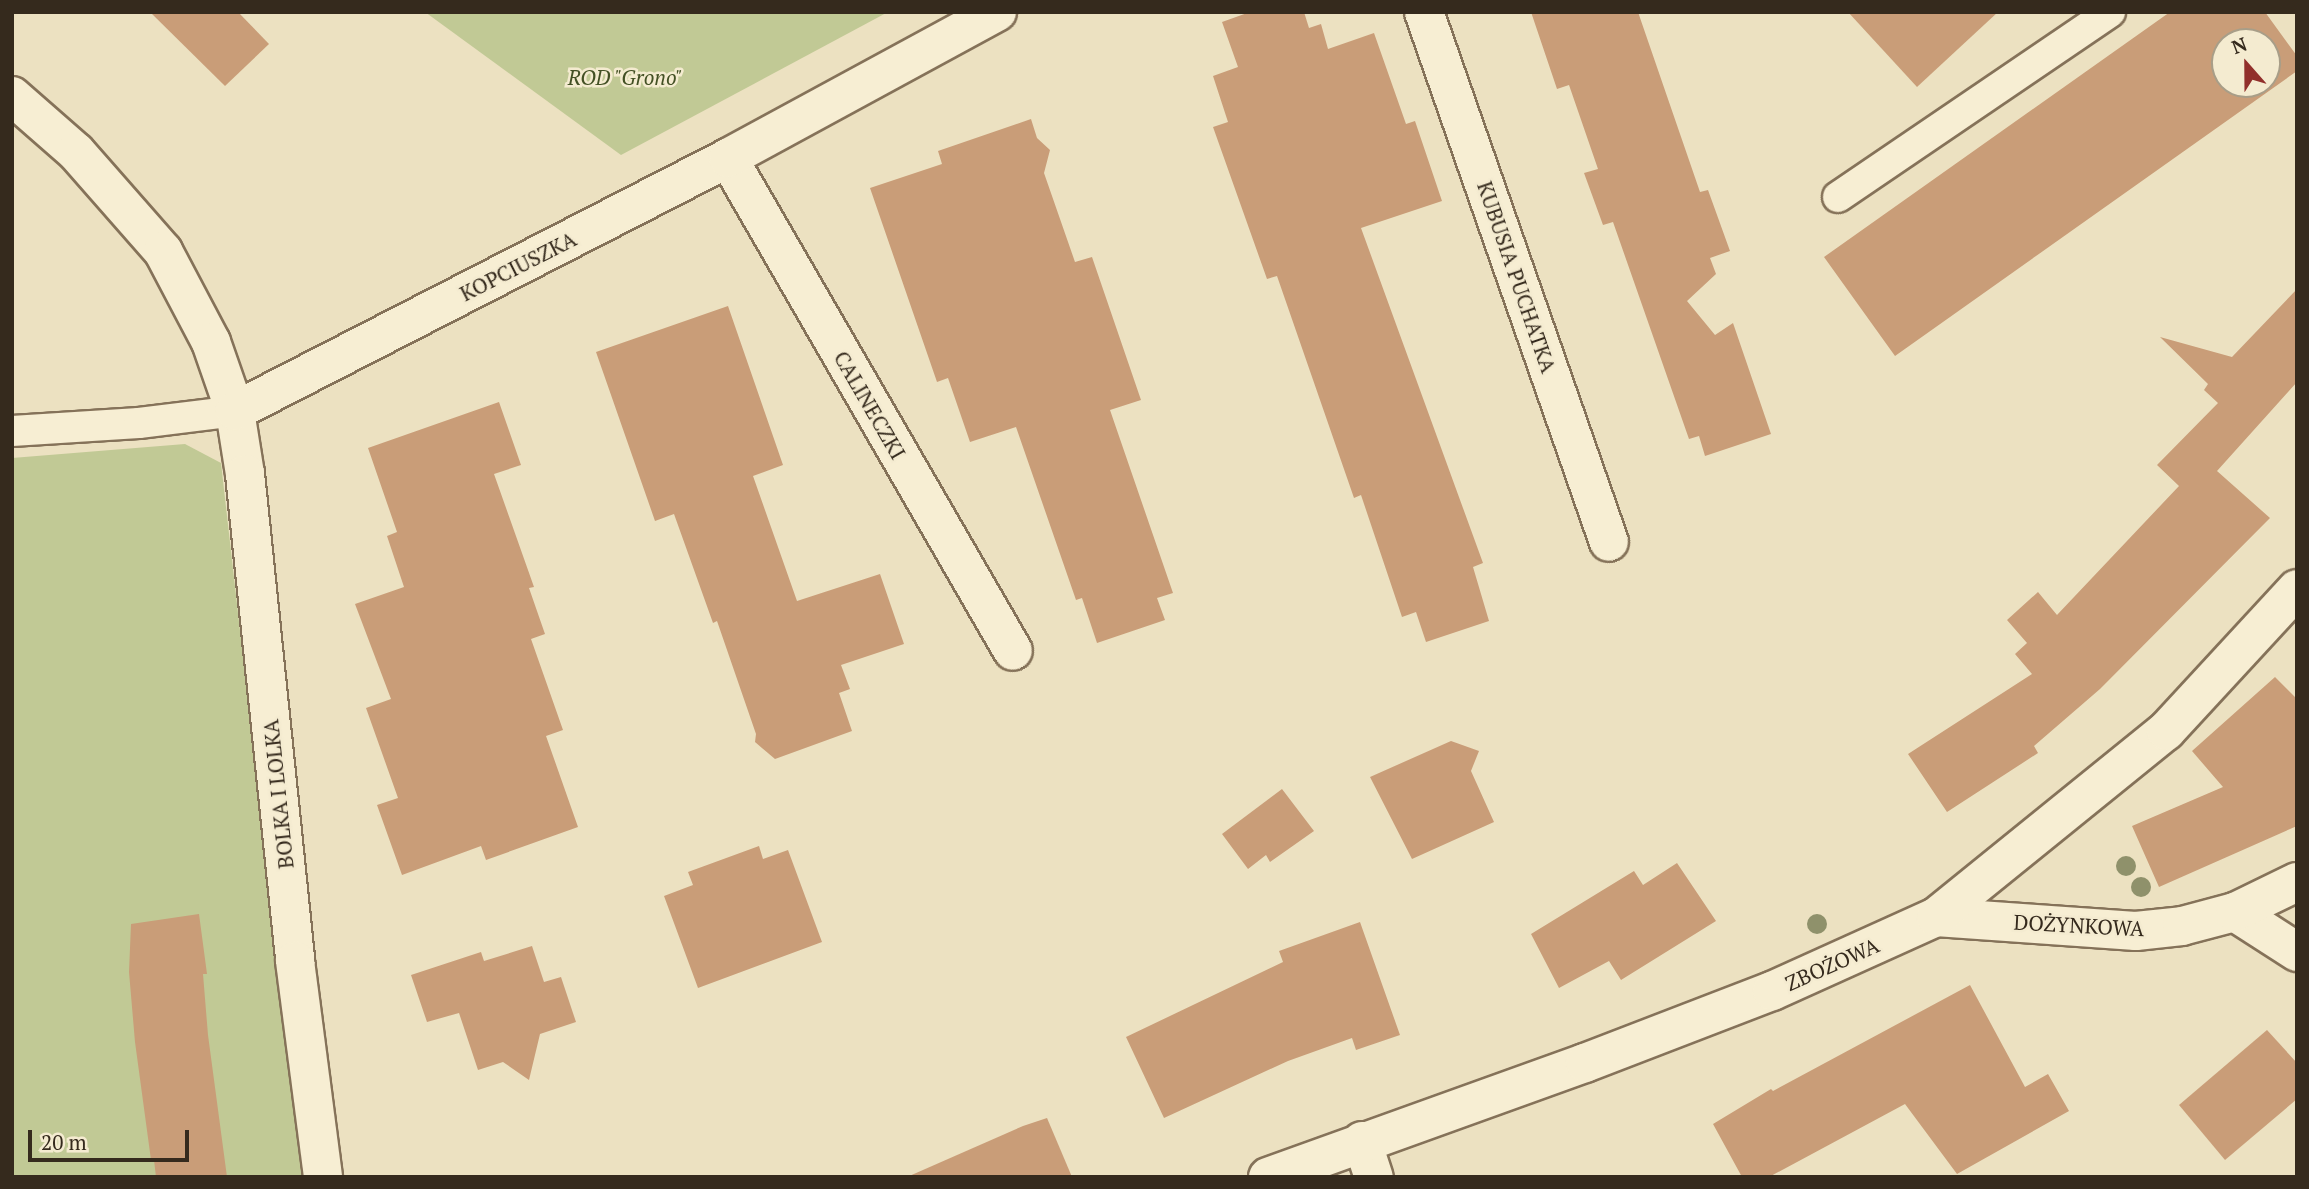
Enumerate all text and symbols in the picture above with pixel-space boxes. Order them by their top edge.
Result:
north arrow [2211,28,2281,98]
text: N [2228,31,2250,59]
park label: ROD "Grono" [567,64,683,90]
street label: KUBUSIA PUCHATKA [1472,178,1562,376]
street label: KOPCIUSZKA [456,226,580,306]
street label: CALINECZKI [829,346,911,464]
street label: BOLKA I LOLKA [258,718,298,870]
street label: DOŻYNKOWA [2013,909,2145,941]
street label: ZBOŻOWA [1781,932,1883,996]
scale bar [32,1116,192,1160]
text: 20 m [41,1128,87,1156]

